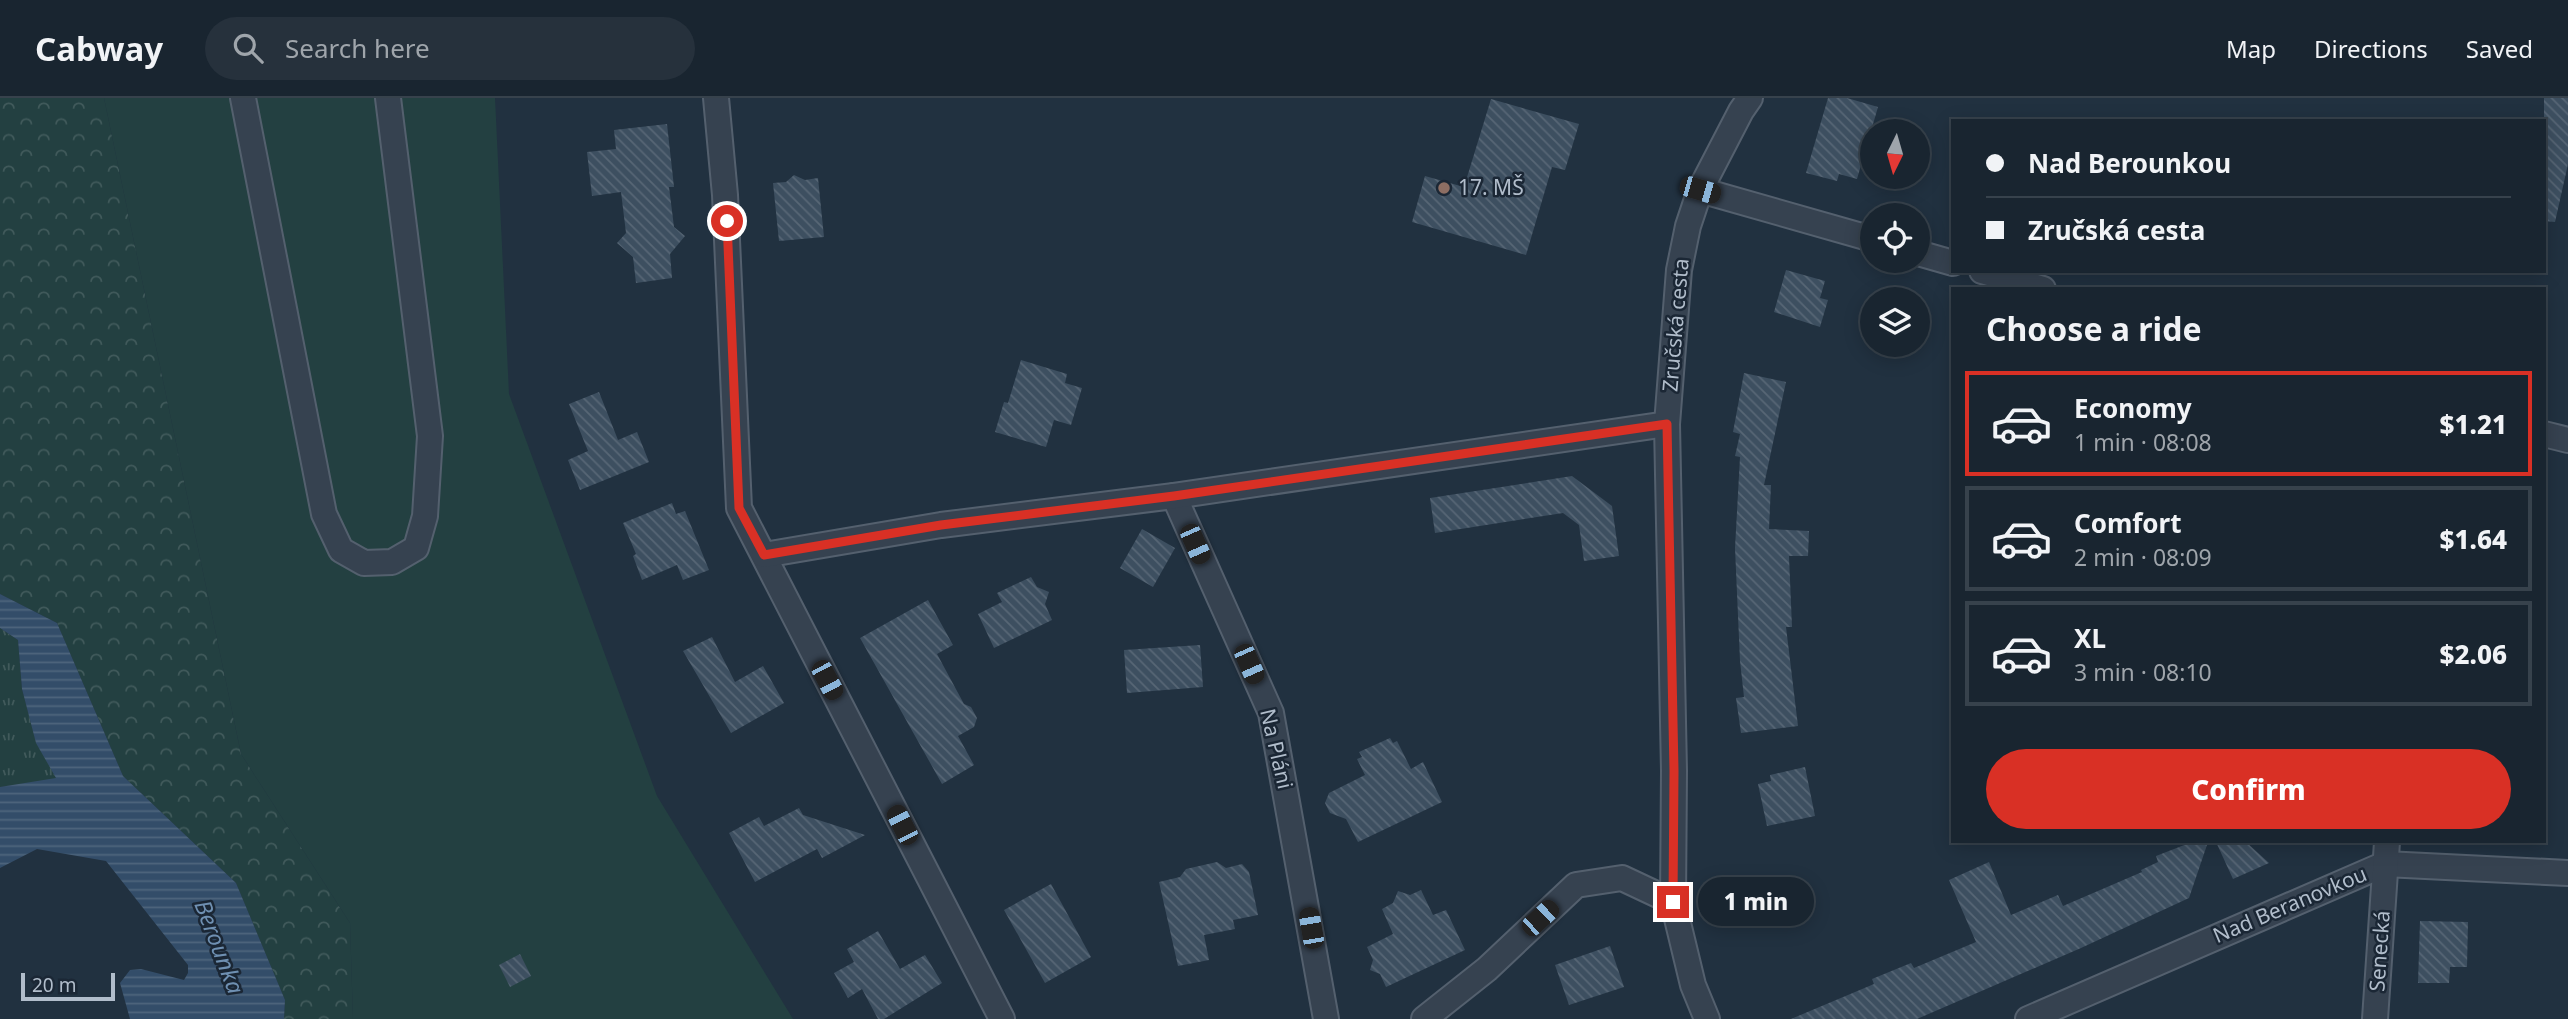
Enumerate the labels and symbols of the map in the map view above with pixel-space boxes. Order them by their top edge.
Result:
north arrow [1860,119,1930,189]
place label: 17. MŠ [1458,173,1524,201]
car [1677,174,1724,206]
marker: 17. MŠ [1436,180,1452,196]
route start [711,205,743,237]
street label: Zručská cesta [1655,257,1695,393]
car [1177,521,1214,567]
car [1231,641,1268,687]
car [808,657,847,703]
street label: Na Pláni [1254,706,1300,792]
car [884,802,921,848]
street label: Nad Beranovkou [2208,859,2371,949]
callout: 1 min [1698,878,1813,926]
route end [1657,886,1689,918]
water label: Berounka [187,895,252,998]
car [1518,896,1563,940]
car [1298,905,1325,951]
street label: Senecká [2362,909,2396,992]
scale bar [21,970,116,1002]

